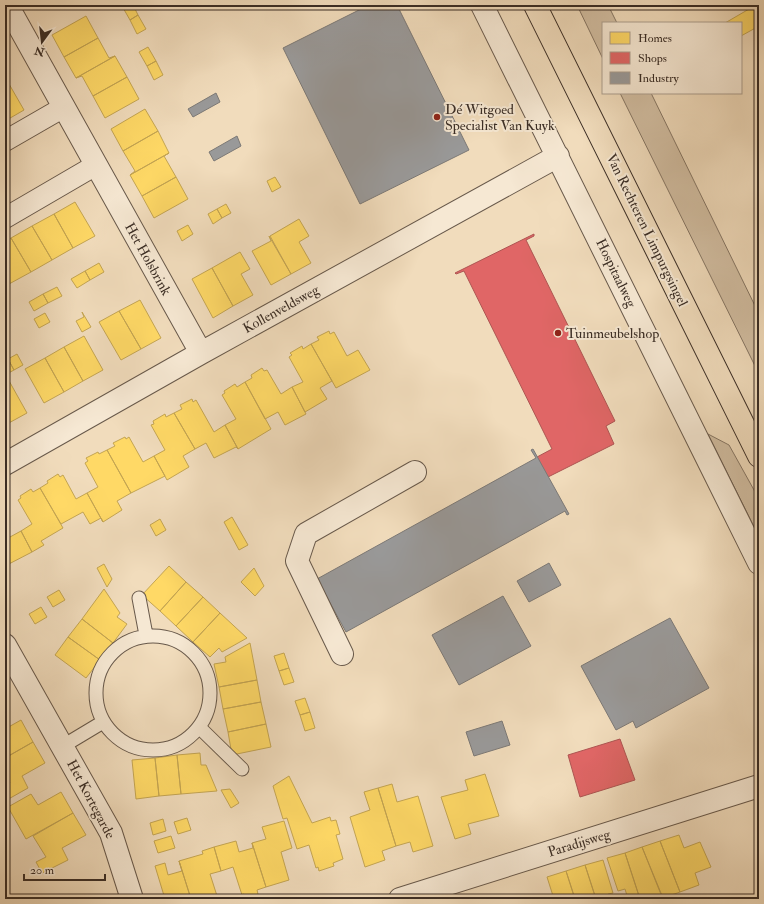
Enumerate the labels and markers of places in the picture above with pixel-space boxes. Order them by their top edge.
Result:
place label: Dé Witgoed Specialist Van Kuyk [445,101,555,135]
marker: Dé Witgoed Specialist Van Kuyk [432,112,442,122]
place label: Tuinmeubelshop [566,325,659,343]
marker: Tuinmeubelshop [553,328,563,338]

